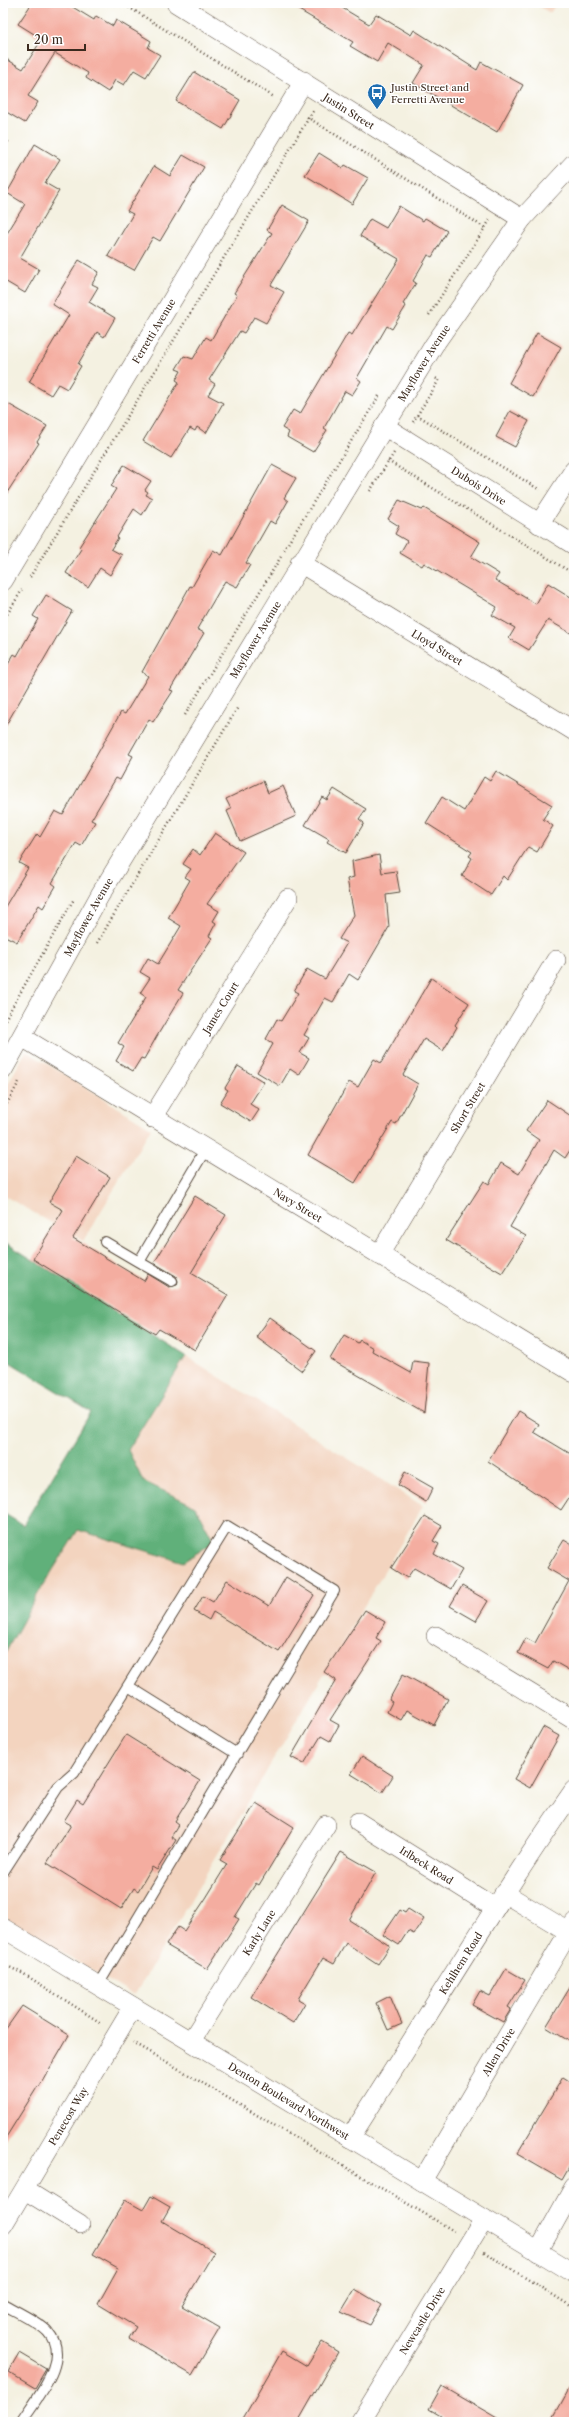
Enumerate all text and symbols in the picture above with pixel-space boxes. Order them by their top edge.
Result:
scale bar [28,26,85,52]
text: 20 m [34,32,63,47]
place label: Justin Street and Ferretti Avenue [389,81,469,106]
bus stop icon: Justin Street and Ferretti Avenue [366,82,388,110]
street label: Justin Street [319,89,377,132]
street label: Ferretti Avenue [129,296,178,366]
street label: Mayflower Avenue [395,322,453,404]
street label: Dubois Drive [449,463,509,508]
street label: Mayflower Avenue [227,598,284,681]
street label: Lloyd Street [409,626,466,668]
street label: Mayflower Avenue [61,875,116,959]
street label: James Court [198,979,241,1037]
street label: Short Street [447,1079,488,1135]
street label: Navy Street [271,1185,325,1225]
street label: Irlbeck Road [397,1843,456,1887]
street label: Karly Lane [240,1907,278,1958]
street label: Kehlhem Road [436,1929,485,1996]
street label: Allen Drive [478,2025,518,2079]
street label: Denton Boulevard Northwest [226,2059,352,2142]
street label: Penecost Way [46,2084,91,2148]
street label: Newcastle Drive [396,2284,448,2357]

